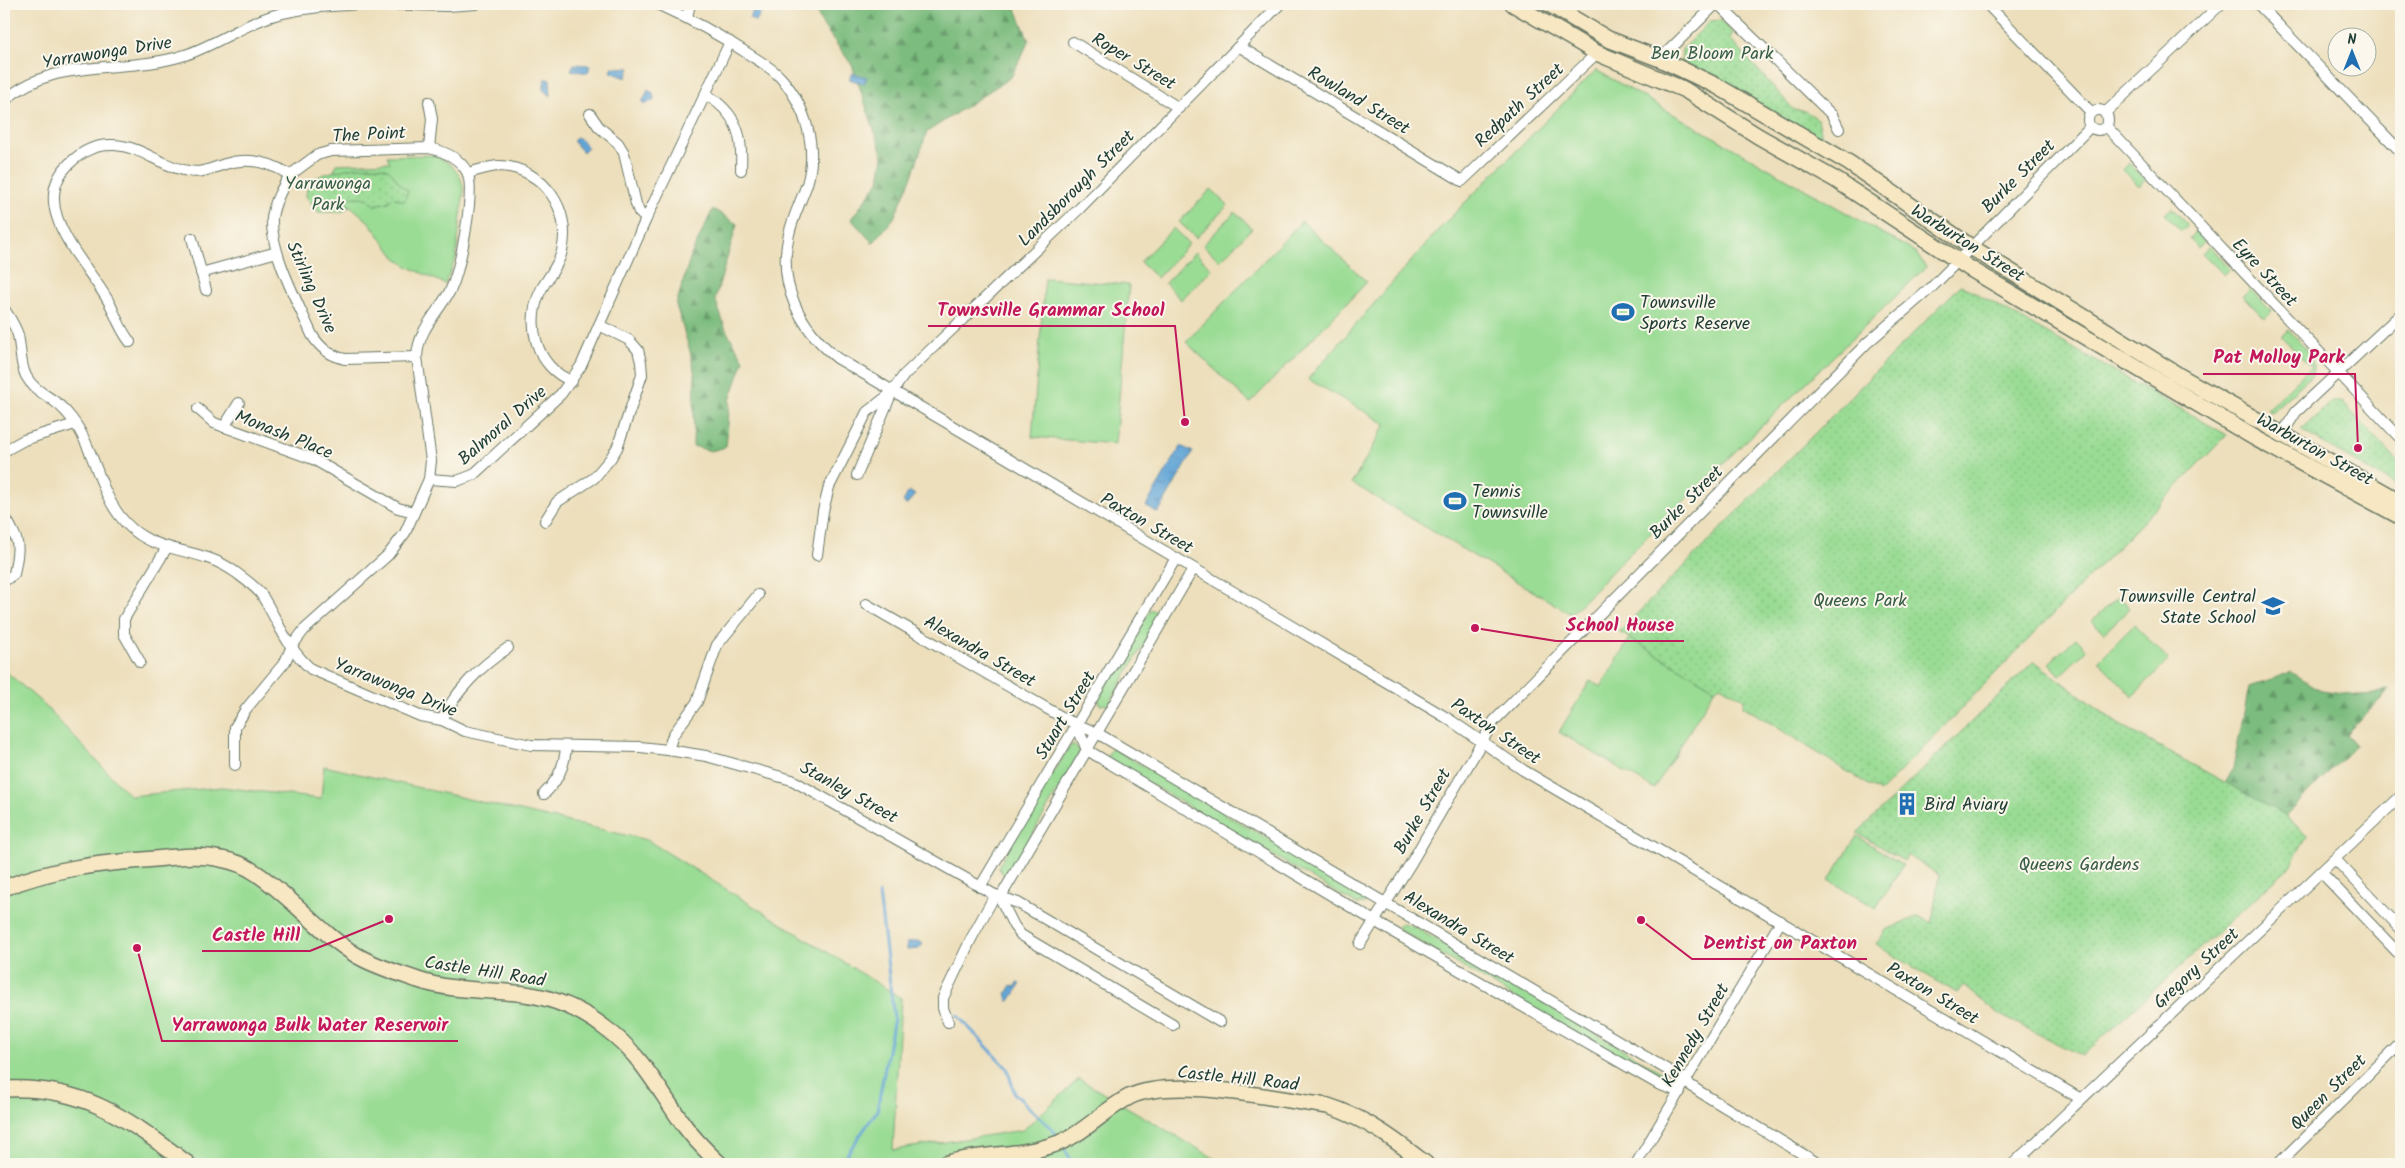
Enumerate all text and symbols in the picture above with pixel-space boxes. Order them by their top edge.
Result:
street label: Roper Street [1085,26,1182,100]
north arrow [2328,28,2378,78]
street label: Yarrawonga Drive [40,29,174,78]
text: N [2348,29,2357,51]
park label: Ben Bloom Park [1651,40,1774,69]
street label: Redpath Street [1468,56,1572,156]
street label: Rowland Street [1301,59,1416,144]
street label: The Point [332,119,407,152]
street label: Landsborough Street [1012,123,1143,254]
street label: Burke Street [1975,132,2064,221]
park label: Yarrawonga Park [285,170,371,220]
street label: Warburton Street [1904,197,2031,292]
street label: Eyre Street [2224,232,2304,315]
street label: Stirling Drive [277,237,344,338]
place label: Townsville Sports Reserve [1640,289,1750,339]
callout: Townsville Grammar School [928,292,1175,326]
text: Townsville Grammar School [937,296,1166,326]
sports icon: Townsville Sports Reserve [1610,299,1636,325]
callout: Pat Molloy Park [2203,340,2355,374]
text: Pat Molloy Park [2213,343,2345,373]
street label: Balmoral Drive [452,379,554,473]
street label: Monash Place [230,403,337,468]
street label: Warburton Street [2250,406,2379,495]
street label: Burke Street [1643,458,1732,547]
place label: Tennis Townsville [1472,478,1548,528]
street label: Paxton Street [1094,486,1199,563]
sports icon: Tennis Townsville [1442,488,1468,514]
place label: Townsville Central State School [2119,583,2257,633]
park label: Queens Park [1813,587,1907,616]
school or university icon: Townsville Central State School [2260,593,2286,619]
callout: School House [1556,607,1684,641]
street label: Alexandra Street [918,608,1042,697]
text: School House [1566,611,1674,641]
street label: Yarrawonga Drive [329,650,461,726]
street label: Stuart Street [1028,665,1105,766]
street label: Paxton Street [1444,691,1547,774]
street label: Stanley Street [794,754,904,833]
street label: Burke Street [1387,762,1460,860]
building icon: Bird Aviary [1894,791,1920,817]
place label: Bird Aviary [1924,791,2008,820]
park label: Queens Gardens [2019,851,2140,880]
street label: Alexandra Street [1397,884,1520,974]
callout: Castle Hill [202,917,310,951]
text: Castle Hill [212,921,301,951]
street label: Gregory Street [2147,921,2248,1017]
callout: Dentist on Paxton [1692,925,1867,959]
text: Dentist on Paxton [1703,929,1857,959]
street label: Castle Hill Road [422,949,548,997]
street label: Paxton Street [1880,955,1985,1034]
street label: Kennedy Street [1655,977,1738,1093]
callout: Yarrawonga Bulk Water Reservoir [162,1007,458,1041]
text: Yarrawonga Bulk Water Reservoir [172,1011,449,1041]
street label: Queen Street [2284,1047,2375,1138]
street label: Castle Hill Road [1176,1059,1301,1100]

